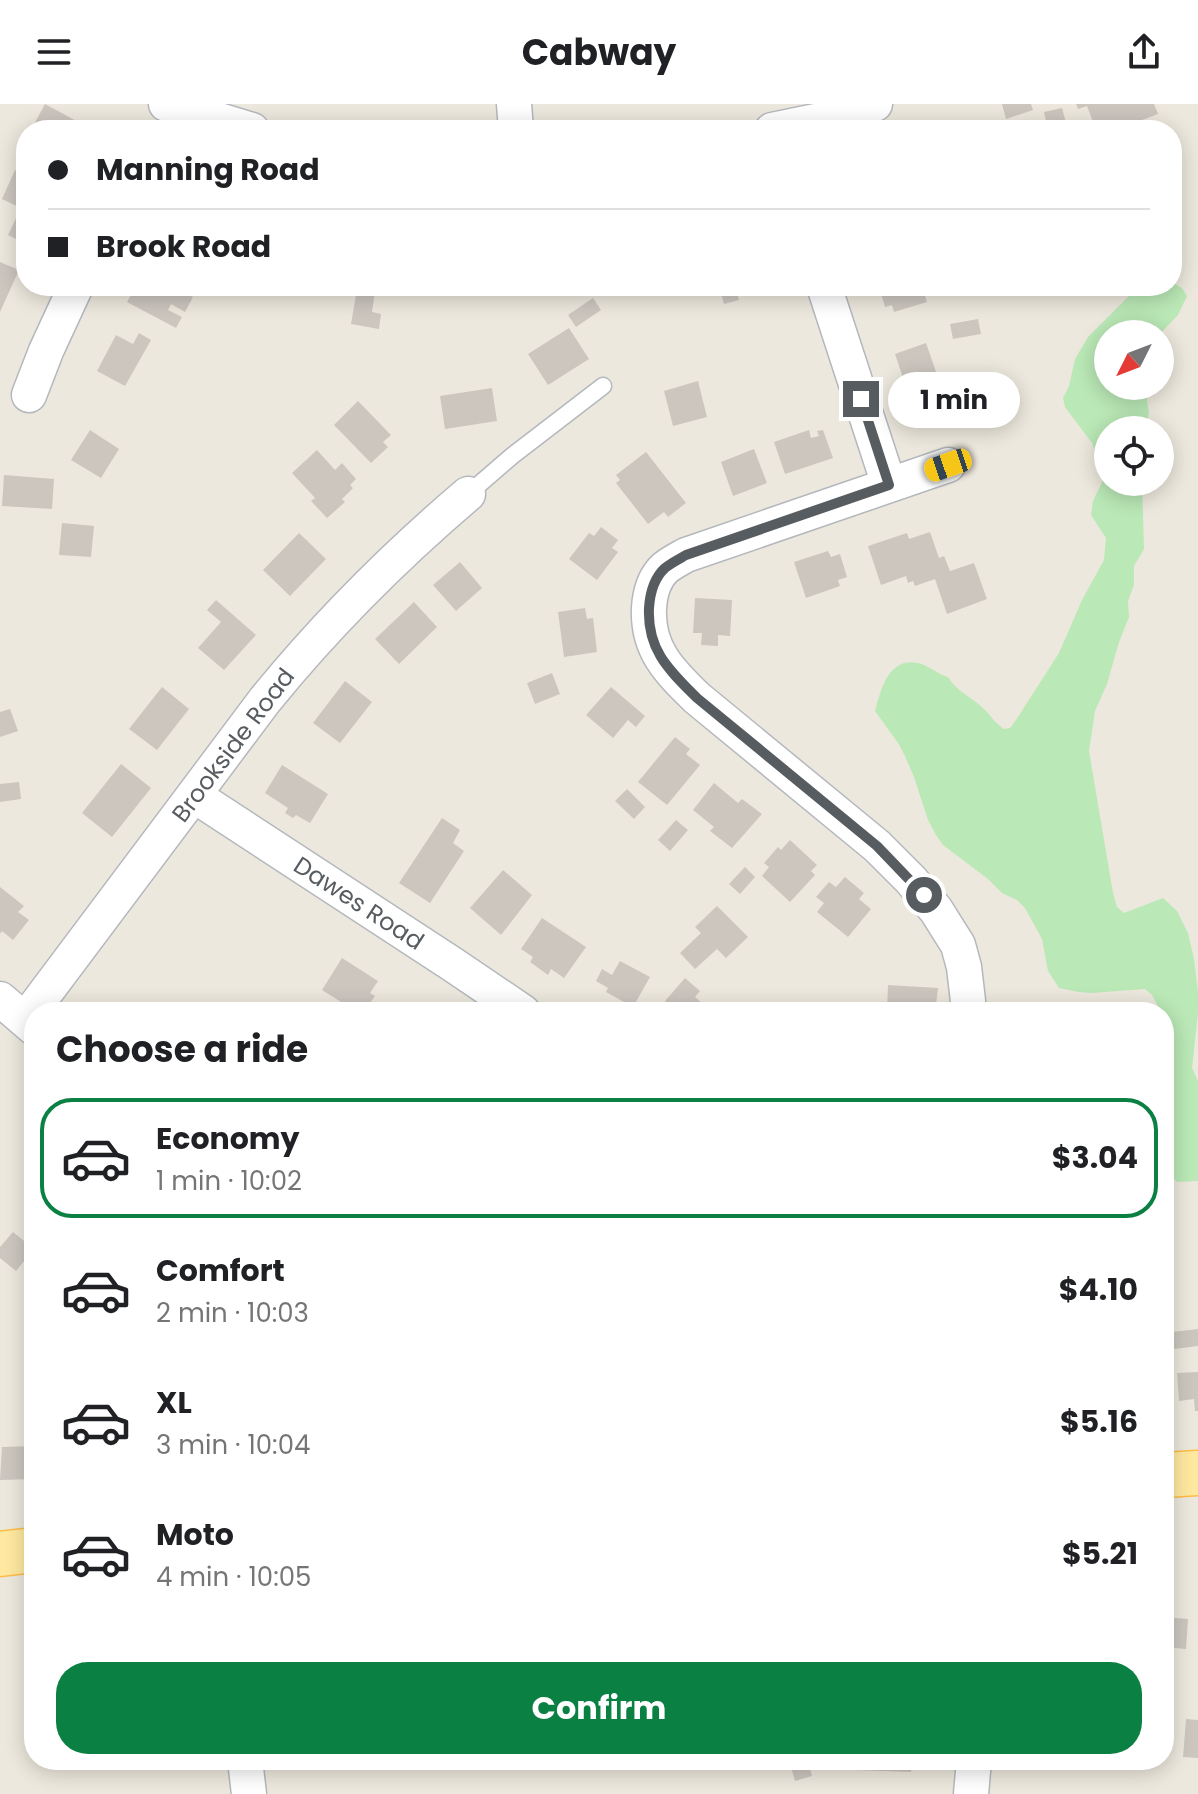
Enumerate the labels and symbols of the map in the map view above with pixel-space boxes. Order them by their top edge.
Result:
north arrow [1094,320,1174,400]
callout: 1 min [889,371,1021,427]
route end [843,381,879,417]
car [921,446,975,484]
street label: Brookside Road [164,661,302,829]
street label: Dawes Road [287,849,431,957]
route start [906,877,942,913]

